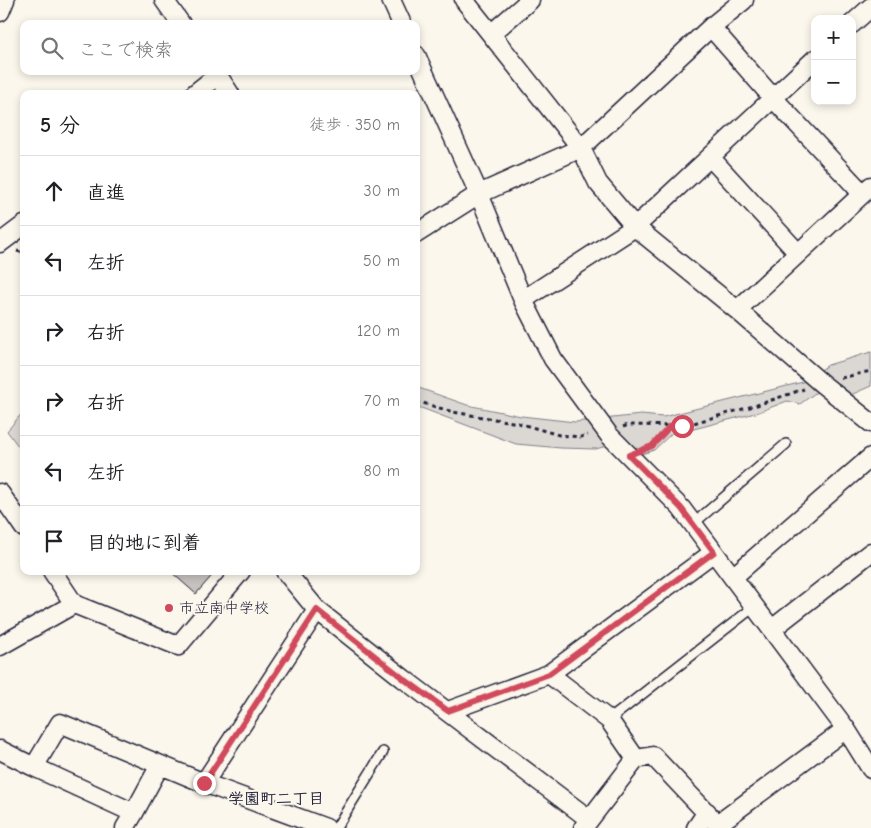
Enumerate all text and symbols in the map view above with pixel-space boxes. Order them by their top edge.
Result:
map controls [811,15,856,105]
button: + [811,15,856,60]
search box [20,20,420,75]
icon: search [38,34,66,62]
text: ここで検索 [78,39,173,61]
button: − [811,60,856,105]
text: 5 分 [40,113,80,137]
text: 徒歩 · 350 m [309,116,400,134]
icon: ahead [40,177,68,205]
text: 直進 [87,182,125,204]
text: 30 m [364,182,400,200]
icon: left [40,247,68,275]
text: 左折 [87,252,125,274]
text: 50 m [363,252,400,270]
icon: right [40,317,68,345]
text: 右折 [87,322,125,344]
text: 120 m [357,322,400,340]
icon: right [40,387,68,415]
text: 右折 [87,392,125,414]
text: 70 m [364,392,400,410]
route start [671,415,694,438]
icon: left [40,457,68,485]
text: 左折 [87,462,125,484]
text: 80 m [363,462,400,480]
icon: arrive [40,527,68,555]
text: 目的地に到着 [87,532,201,554]
place label: 市立南中学校 [179,599,269,617]
marker: 市立南中学校 [163,602,175,614]
route end [193,772,216,795]
district label: 学園町二丁目 [228,790,324,808]

